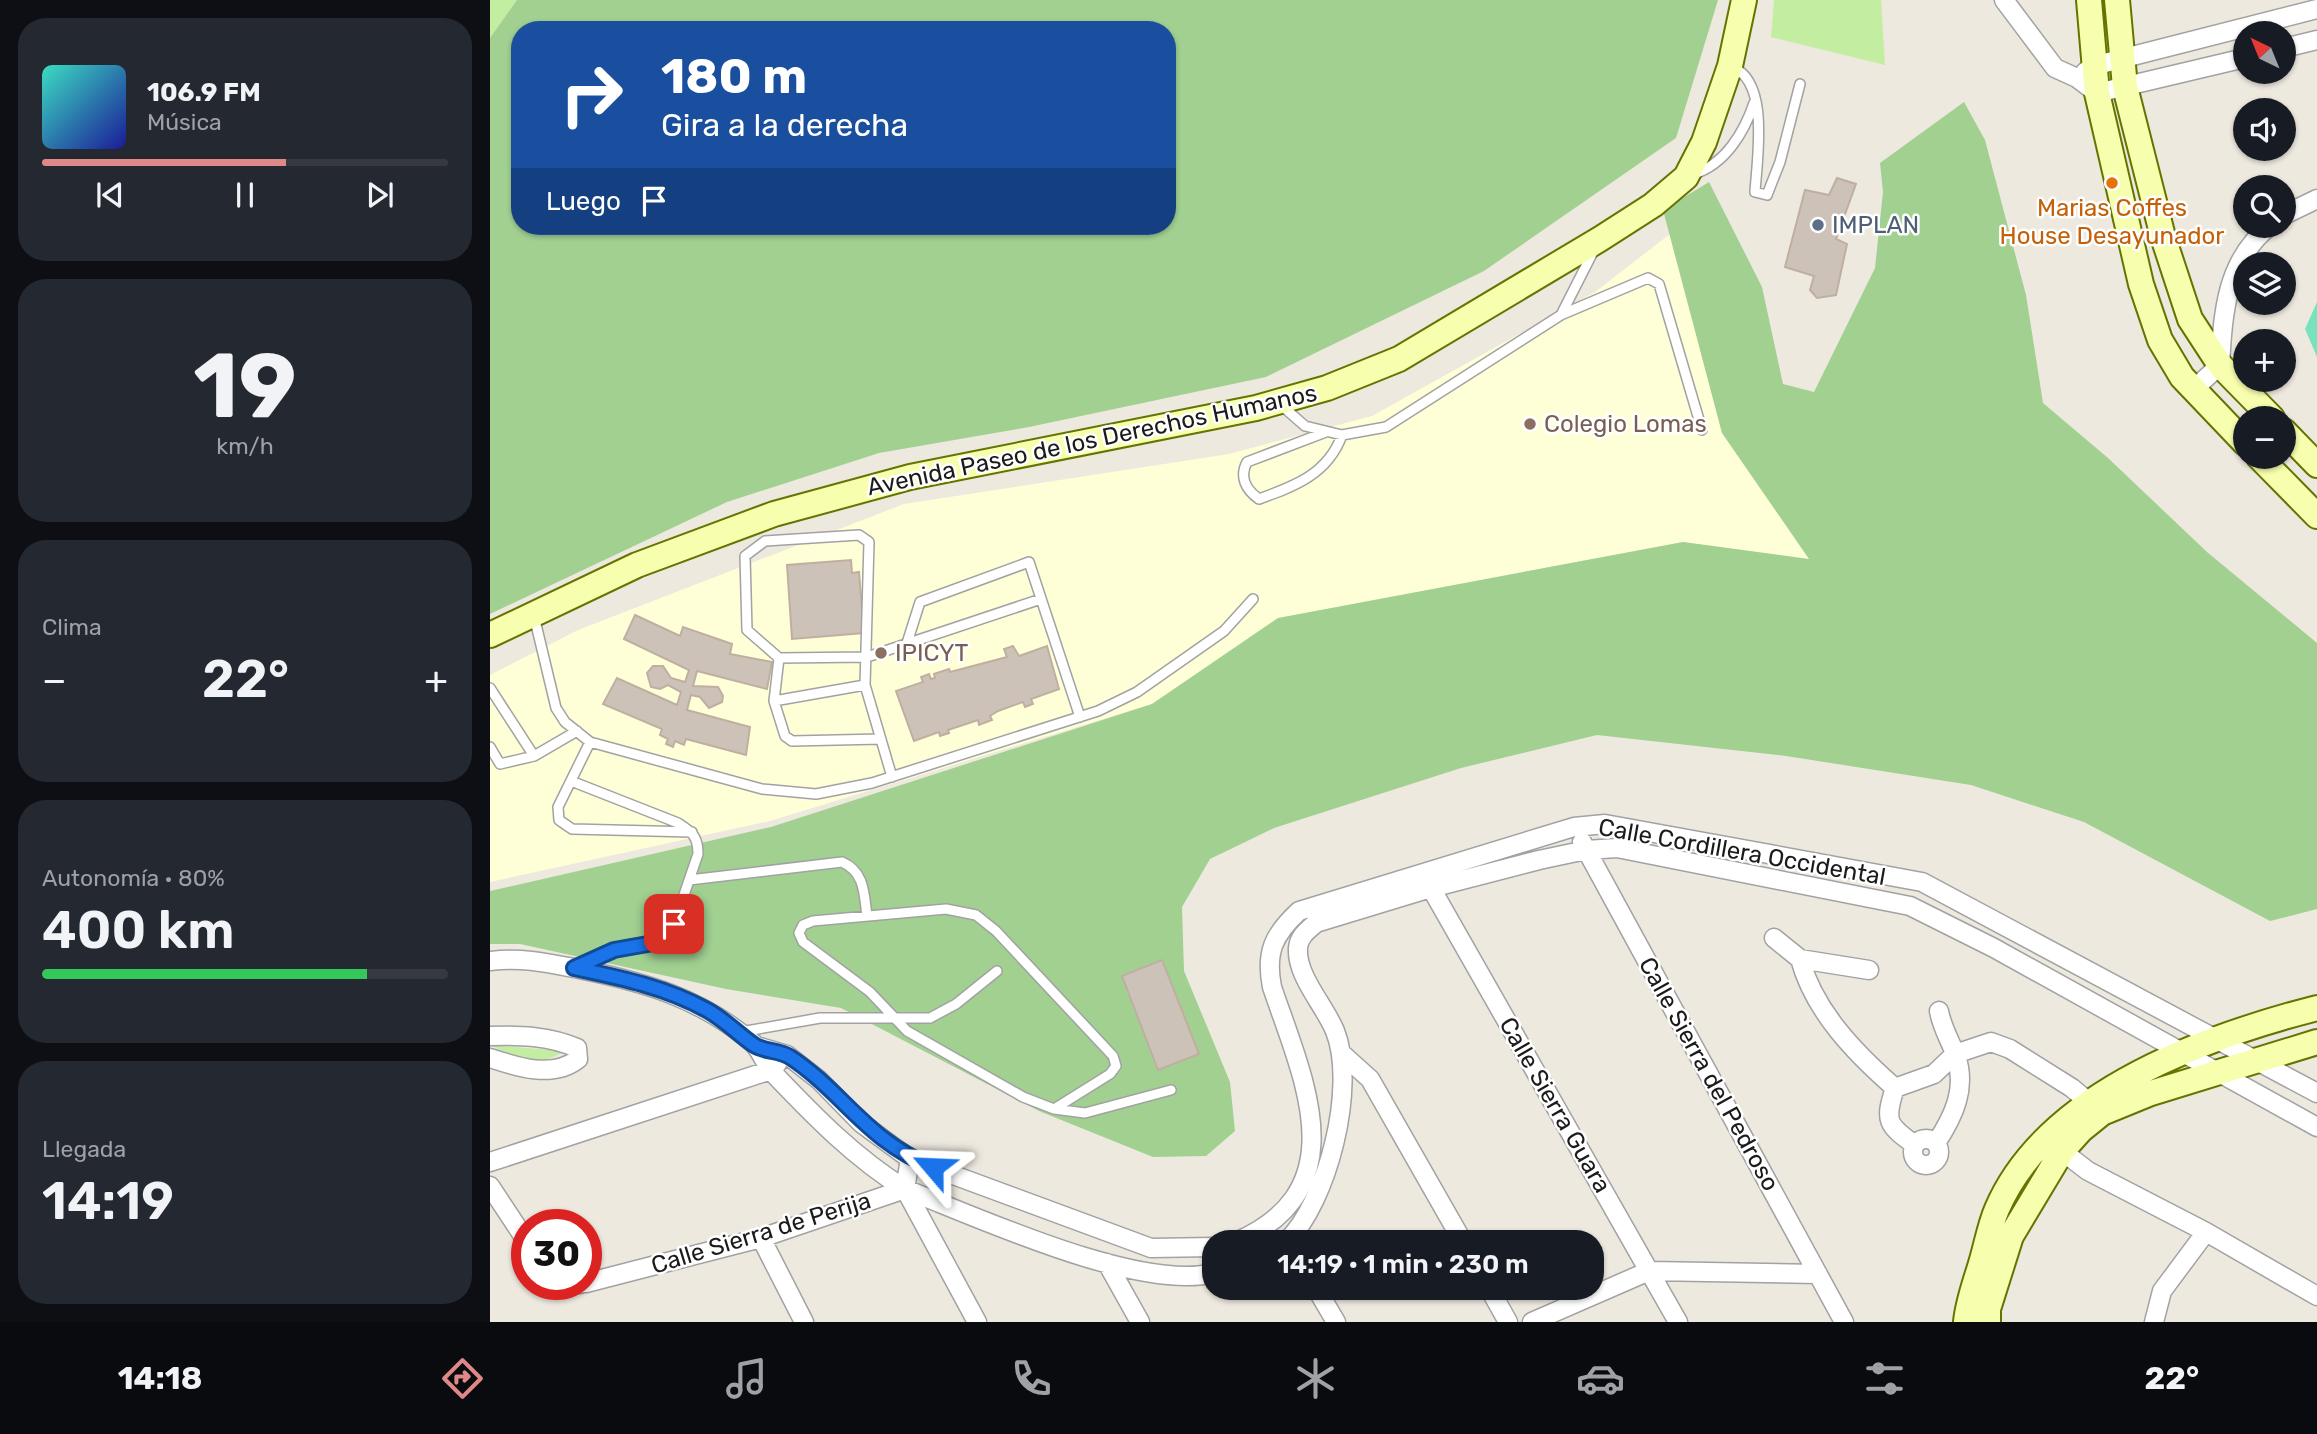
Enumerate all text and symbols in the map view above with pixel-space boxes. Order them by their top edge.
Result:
north arrow [2233,21,2296,84]
map controls [2233,21,2296,469]
text: 180 m [661,47,807,105]
icon: right [546,49,637,140]
text: 106.9 FM [147,77,261,108]
button: sound [2233,98,2296,161]
text: Gira a la derecha [661,106,908,144]
text: Música [147,108,222,136]
marker: Marias Coffes House Desayunador [2104,175,2120,191]
button: search [2233,175,2296,238]
icon: previous [91,176,129,214]
icon: pause [226,176,264,214]
icon: next [361,176,399,214]
icon: arrive [635,182,673,220]
text: Luego [546,186,621,217]
place label: Marias Coffes House Desayunador [2000,194,2224,250]
place label: IMPLAN [1832,211,1919,239]
marker: IMPLAN [1810,217,1826,233]
button: layers [2233,252,2296,315]
button: + [2233,329,2296,392]
text: 19 [193,332,297,440]
street label: Avenida Paseo de los Derechos Humanos [864,379,1320,501]
button: − [2233,406,2296,469]
place label: Colegio Lomas [1544,410,1707,438]
marker: Colegio Lomas [1522,416,1538,432]
text: km/h [216,432,274,460]
text: Clima [42,613,102,641]
place label: IPICYT [895,639,969,667]
marker: IPICYT [873,645,889,661]
text: 22° [202,648,289,710]
text: − [42,657,67,703]
text: + [424,657,448,703]
street label: Calle Cordillera Occidental [1596,813,1888,891]
text: Autonomía · 80% [42,864,225,892]
pin [644,894,704,954]
text: 400 km [42,899,234,961]
icon: arrive [655,905,693,943]
street label: Calle Sierra del Pedroso [1633,952,1785,1196]
street label: Calle Sierra Guara [1493,1012,1617,1198]
position arrow [896,1130,970,1204]
text: Llegada [42,1135,126,1163]
text: 14:19 [42,1170,174,1232]
street label: Calle Sierra de Perija [648,1186,874,1280]
speed limit sign: 30 [511,1209,602,1300]
text: 14:19 · 1 min · 230 m [1277,1249,1529,1280]
icon: directions [438,1354,487,1403]
icon: music [722,1354,771,1403]
icon: phone [1007,1354,1056,1403]
icon: climate [1291,1354,1340,1403]
icon: car [1576,1354,1625,1403]
icon: filters [1860,1354,1909,1403]
text: 14:18 [118,1359,202,1397]
text: 22° [2144,1359,2199,1397]

